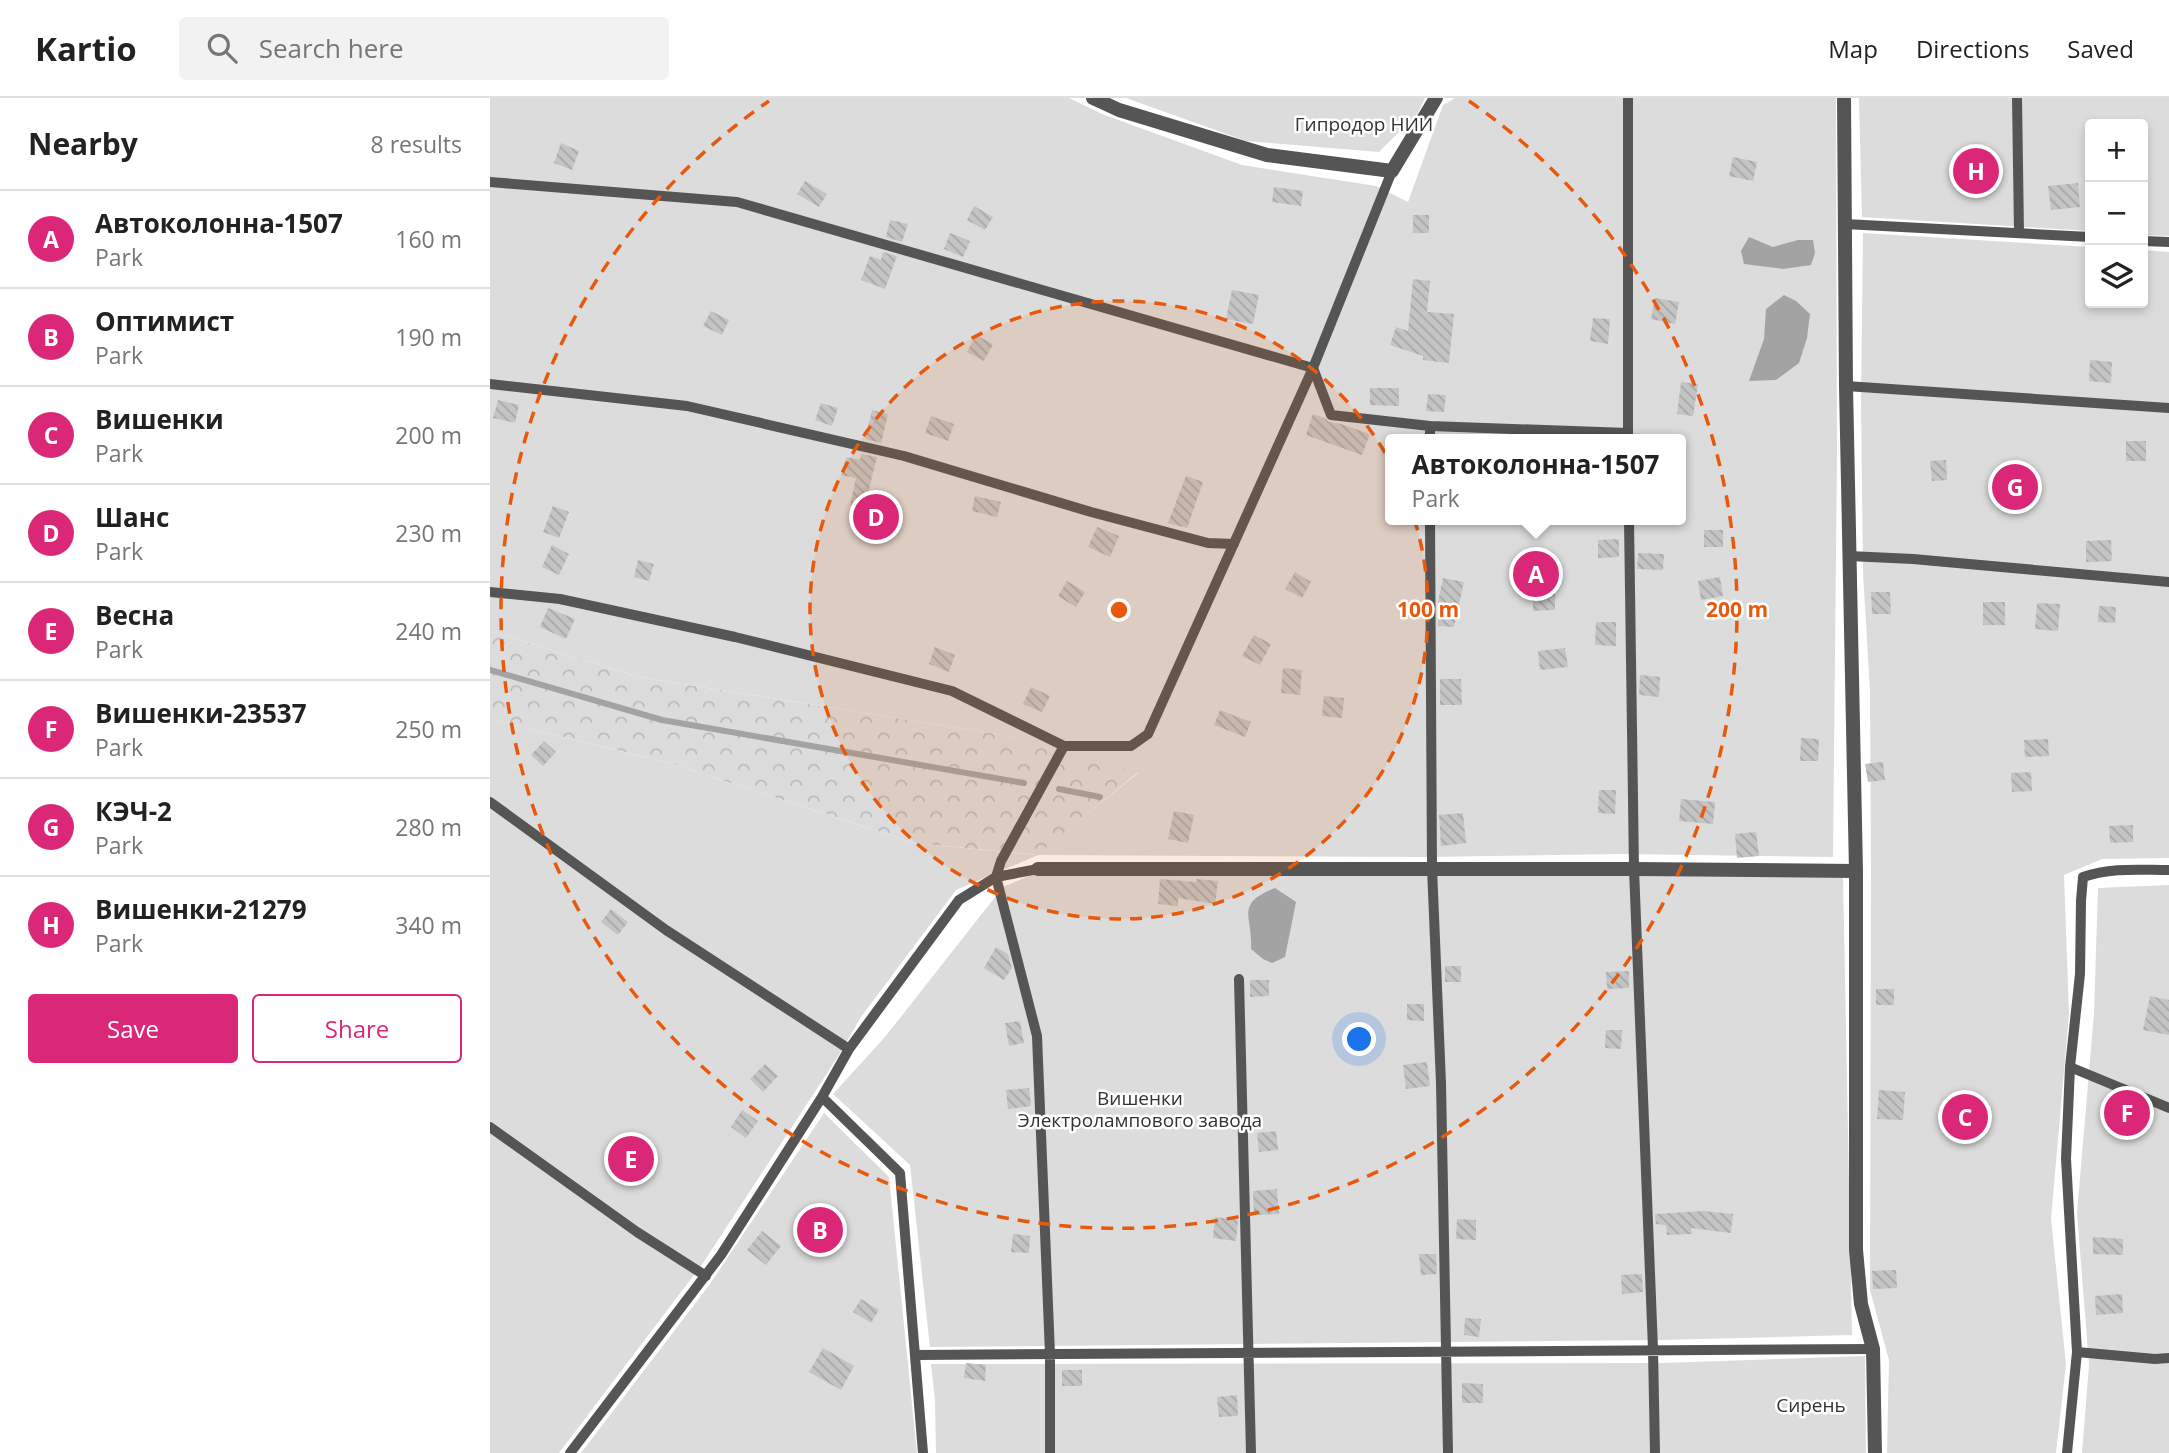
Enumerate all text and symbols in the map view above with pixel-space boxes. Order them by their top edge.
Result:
search box [179,17,669,80]
text: Kartio [35,26,137,71]
icon: search [203,29,241,67]
text: Search here [259,30,404,66]
text: Map [1828,32,1878,65]
text: Directions [1916,32,2029,65]
text: Saved [2067,32,2134,65]
park label: Гипродор НИИ [1295,111,1433,137]
map controls [2085,119,2148,308]
button: + [2085,119,2148,182]
text: Nearby [28,123,138,164]
text: 8 results [371,128,462,160]
pin: H [1953,145,1999,197]
button: − [2085,182,2148,245]
text: Автоколонна-1507 [95,205,343,241]
text: A [43,223,59,255]
text: 160 m [395,223,462,255]
text: Park [95,241,143,273]
button: layers [2085,245,2148,308]
text: Оптимист [95,303,234,339]
text: B [43,321,59,353]
text: 190 m [395,321,462,353]
text: Park [95,339,143,371]
text: Вишенки [95,401,224,437]
text: C [44,419,58,451]
text: 200 m [395,419,462,451]
popup [1385,434,1686,525]
text: Park [95,437,143,469]
text: Автоколонна-1507 [1412,446,1659,482]
pin: G [1992,461,2038,513]
text: Park [1412,482,1460,514]
pin: D [853,491,899,543]
text: Шанс [95,499,169,535]
text: D [42,517,60,549]
text: 230 m [395,517,462,549]
text: Park [95,535,143,567]
pin: A [1513,548,1559,600]
text: 100 m [1397,595,1459,623]
text: 200 m [1706,595,1768,623]
text: Весна [95,597,174,633]
centre of rings [1107,598,1131,622]
text: E [45,615,57,647]
text: 240 m [395,615,462,647]
text: Park [95,633,143,665]
text: Вишенки-23537 [95,695,307,731]
text: F [45,713,57,745]
text: 250 m [395,713,462,745]
text: Park [95,731,143,763]
text: КЭЧ-2 [95,793,172,829]
text: G [43,811,59,843]
text: 280 m [395,811,462,843]
text: Park [95,829,143,861]
text: Вишенки-21279 [95,891,307,927]
text: H [42,909,60,941]
text: 340 m [395,909,462,941]
text: Park [95,927,143,959]
button: Save [28,994,238,1063]
button: Share [252,994,462,1063]
your location [1342,1022,1376,1056]
park label: Вишенки Электролампового завода [1018,1085,1262,1133]
pin: F [2104,1087,2150,1139]
pin: C [1942,1091,1988,1143]
pin: E [608,1133,654,1185]
pin: B [797,1204,843,1256]
park label: Сирень [1776,1392,1846,1418]

